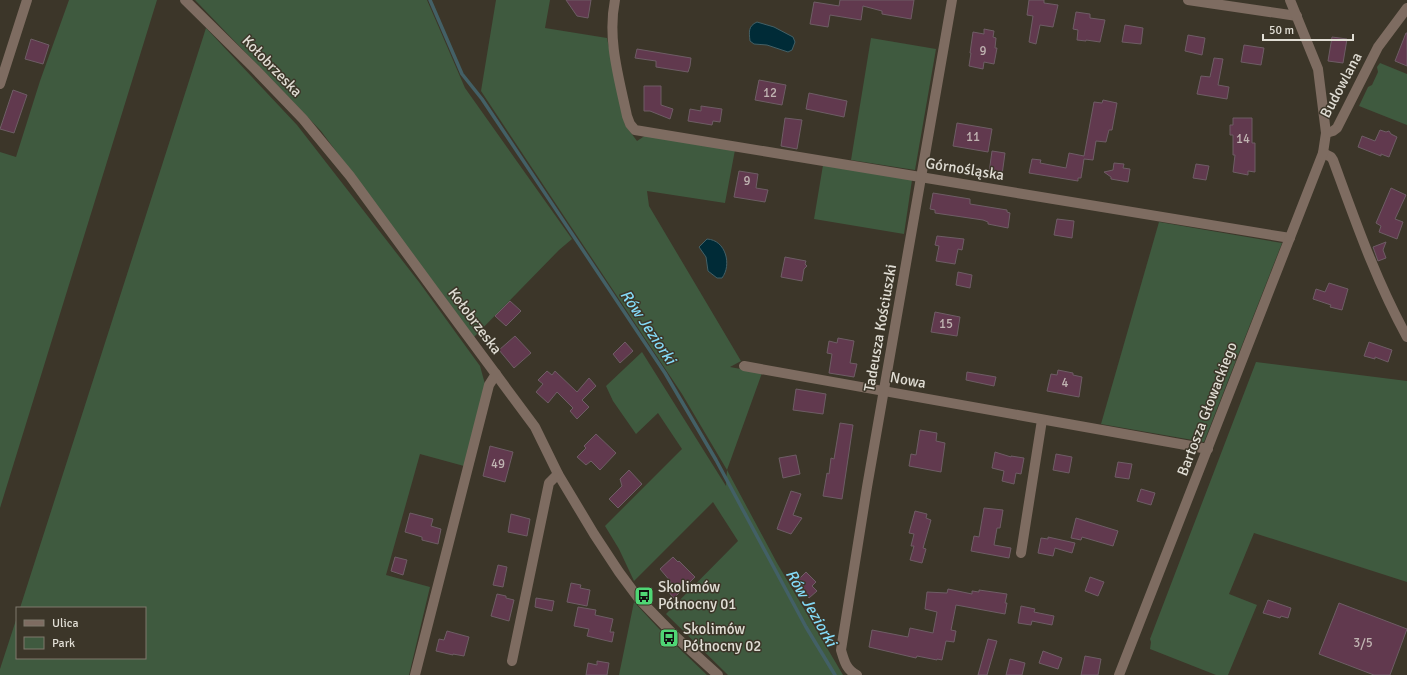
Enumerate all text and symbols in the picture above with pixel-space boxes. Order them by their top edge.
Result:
scale bar [1263,16,1353,42]
text: 50 m [1269,23,1294,38]
street label: Kołobrzeska [238,32,306,100]
house number: 9 [979,43,987,59]
street label: Budowlana [1316,49,1366,121]
house number: 12 [763,85,777,101]
house number: 11 [966,129,980,145]
house number: 14 [1236,131,1250,147]
street label: Górnośląska [924,154,1006,184]
house number: 9 [743,173,751,189]
street label: Tadeusza Kościuszki [860,263,900,393]
street label: Kołobrzeska [444,284,506,358]
water label: Rów Jeziorki [616,286,681,370]
house number: 15 [939,316,953,332]
street label: Bartosza Głowackiego [1173,339,1241,478]
street label: Nowa [889,368,927,392]
house number: 4 [1061,375,1069,391]
house number: 49 [491,456,505,472]
water label: Rów Jeziorki [781,566,842,652]
place label: Skolimów Północny 01 [658,578,736,613]
bus stop icon: Skolimów Północny 01 [633,585,655,607]
legend [16,607,146,659]
text: Ulica [52,616,79,631]
place label: Skolimów Północny 02 [683,620,761,655]
bus stop icon: Skolimów Północny 02 [658,627,680,649]
house number: 3/5 [1353,635,1373,651]
text: Park [52,636,75,651]

